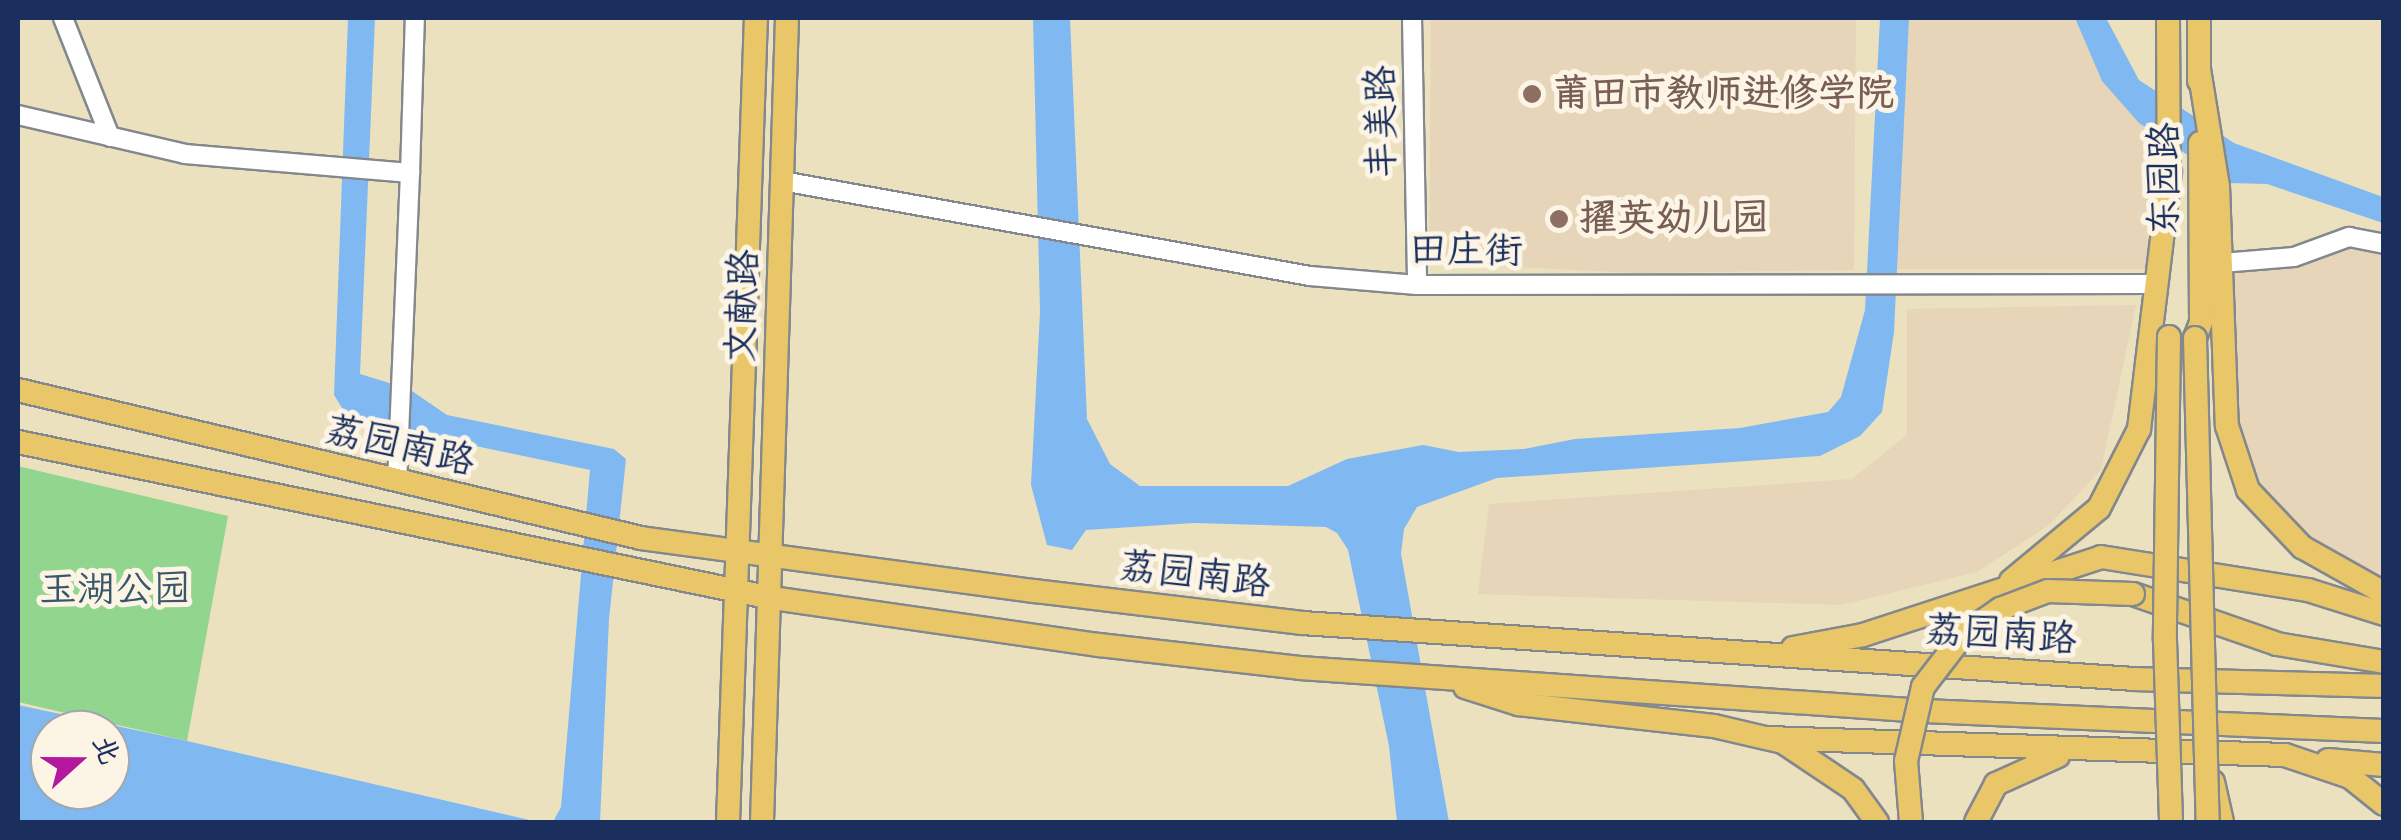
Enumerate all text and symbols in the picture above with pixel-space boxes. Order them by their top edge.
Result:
street label: 丰美路 [1358,65,1406,179]
place label: 莆田市教师进修学院 [1552,71,1894,117]
marker: 莆田市教师进修学院 [1521,83,1543,105]
street label: 东园路 [2142,122,2188,236]
place label: 擢英幼儿园 [1579,196,1769,242]
marker: 擢英幼儿园 [1548,208,1570,230]
street label: 田庄街 [1409,227,1523,275]
street label: 文献路 [718,248,768,364]
street label: 荔园南路 [321,407,479,485]
street label: 荔园南路 [1117,543,1273,607]
park label: 玉湖公园 [39,567,191,613]
street label: 荔园南路 [1924,607,2078,663]
north arrow [30,710,130,810]
text: 北 [86,731,126,769]

